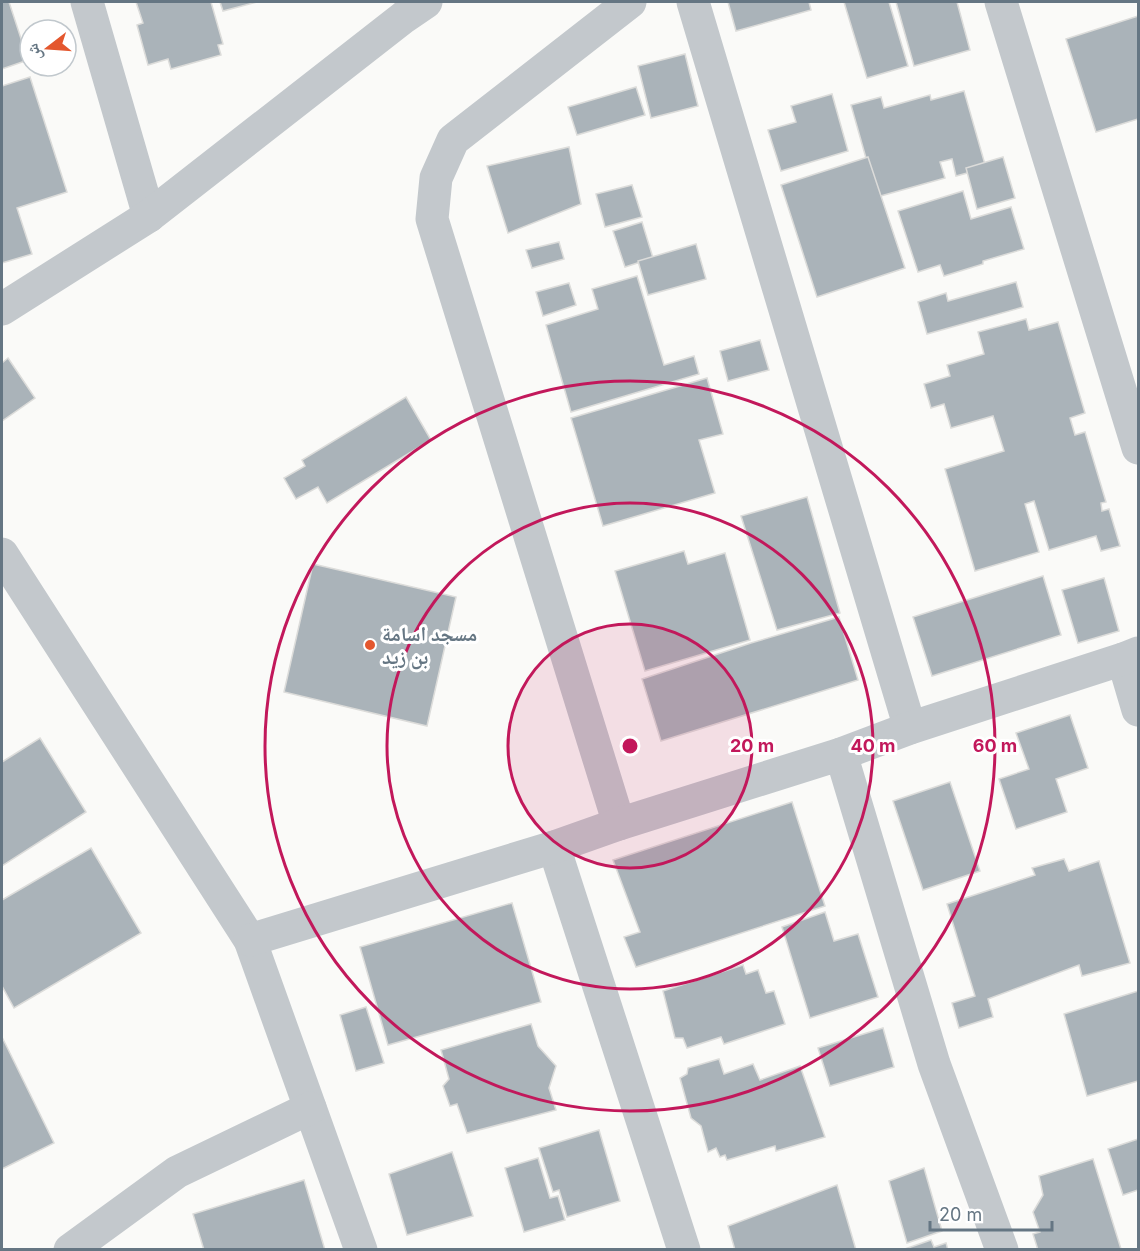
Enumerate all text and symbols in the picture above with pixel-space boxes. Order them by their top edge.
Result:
north arrow [18,18,78,78]
text: ش [22,41,46,63]
place label: مسجد اسامة بن زيد [382,622,477,670]
marker: مسجد اسامة بن زيد [363,638,377,652]
text: 20 m [730,735,774,756]
text: 40 m [851,735,896,756]
text: 60 m [973,735,1017,756]
centre of rings [620,736,640,756]
scale bar [930,1194,1052,1232]
text: 20 m [939,1204,982,1225]

